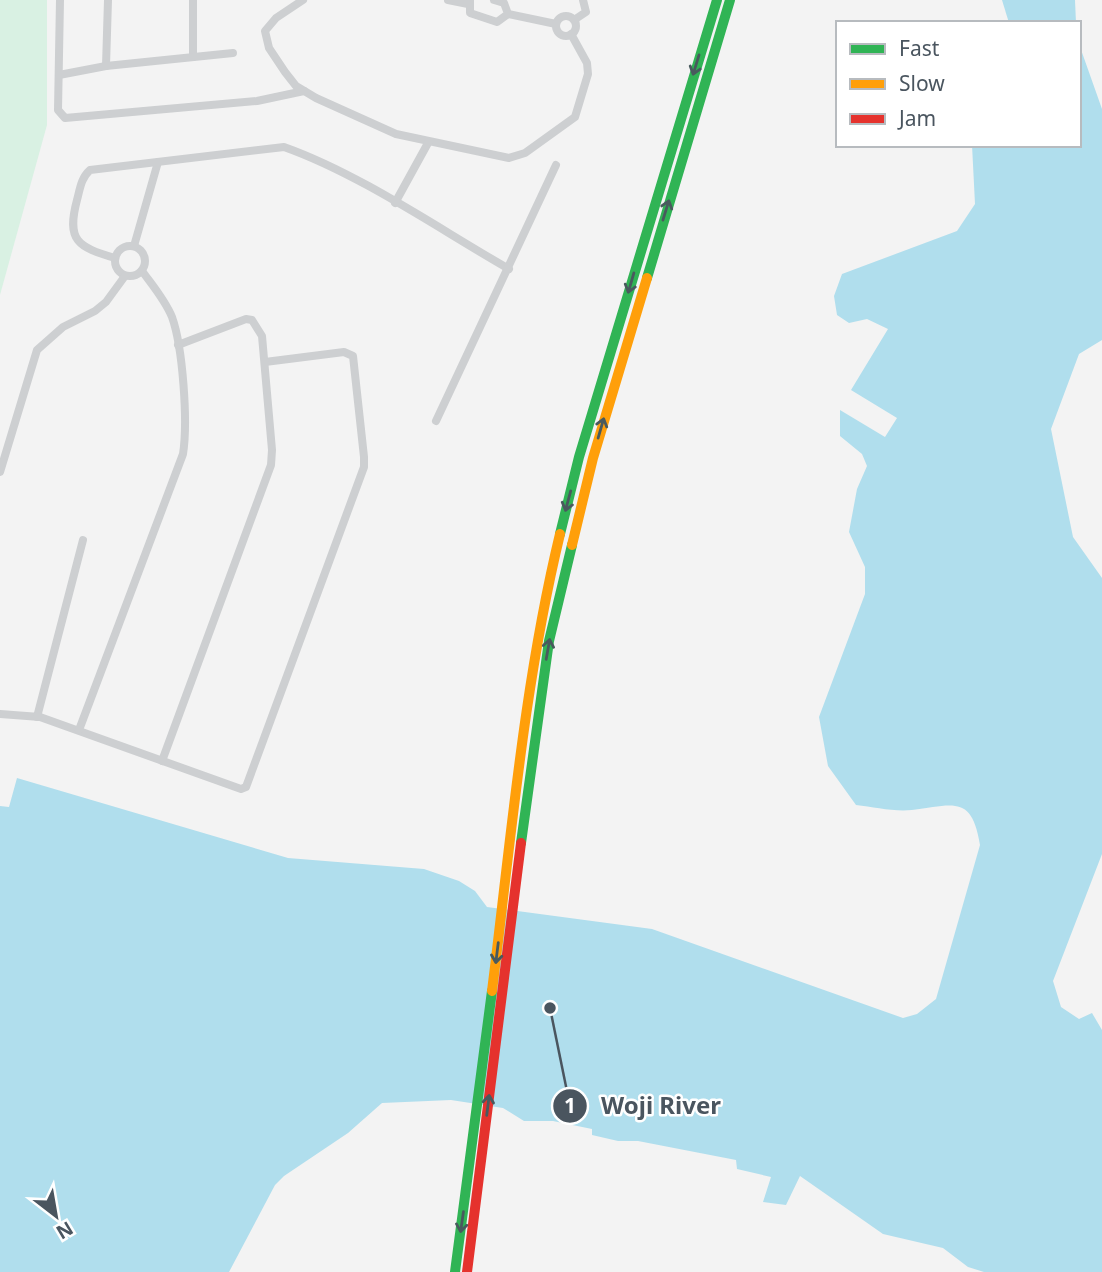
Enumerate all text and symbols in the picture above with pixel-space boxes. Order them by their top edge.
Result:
legend [836,21,1081,147]
text: Fast [899,34,940,62]
one-way arrow [689,54,702,76]
text: Slow [899,69,945,97]
text: Jam [897,104,936,132]
one-way arrow [661,199,674,221]
one-way arrow [623,272,636,294]
one-way arrow [596,417,609,439]
one-way arrow [560,490,573,512]
one-way arrow [542,638,555,661]
one-way arrow [490,941,503,964]
callout: Woji River [552,1083,735,1128]
text: Woji River [601,1088,721,1121]
text: 1 [564,1091,576,1119]
one-way arrow [482,1094,495,1117]
north arrow [21,1181,91,1251]
one-way arrow [455,1210,468,1233]
text: N [51,1215,78,1246]

